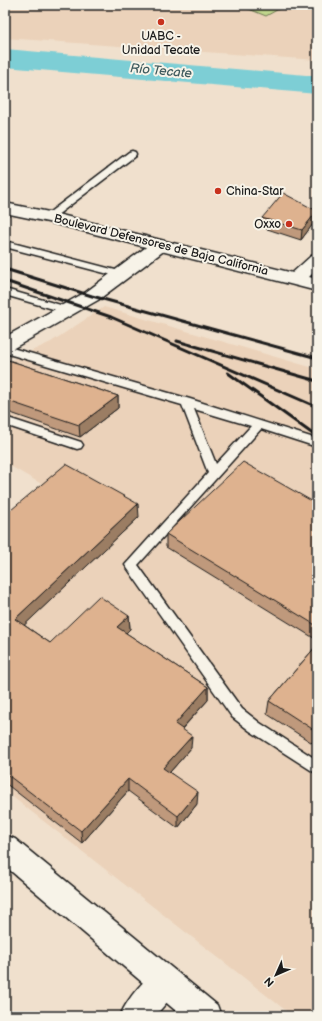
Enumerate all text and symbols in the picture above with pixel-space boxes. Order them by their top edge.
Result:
marker: UABC - Unidad Tecate [156,17,166,27]
place label: UABC - Unidad Tecate [122,29,200,58]
water label: Río Tecate [129,60,193,82]
place label: China-Star [226,184,284,199]
marker: China-Star [213,186,223,196]
street label: Boulevard Defensores de Baja California [52,211,270,279]
place label: Oxxo [254,217,281,232]
marker: Oxxo [284,219,294,229]
north arrow [256,955,296,995]
text: N [262,974,277,989]

